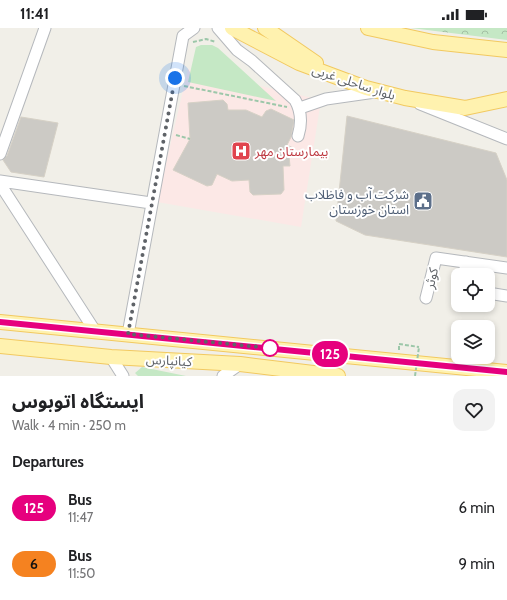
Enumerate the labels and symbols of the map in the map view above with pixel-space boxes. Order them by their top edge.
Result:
street label: بلوار ساحلی غربی [310,61,398,104]
your location [165,68,185,88]
hospital icon: بیمارستان مهر [230,140,252,162]
place label: بیمارستان مهر [254,143,328,160]
place label: شرکت آب و فاظلاب استان خوزستان [305,186,409,218]
public building icon: شرکت آب و فاظلاب استان خوزستان [412,190,434,212]
street label: کوثر [421,266,441,291]
unlabelled marker [261,339,279,357]
line badge: 125 [307,341,353,367]
street label: کیانپارس [145,351,193,371]

